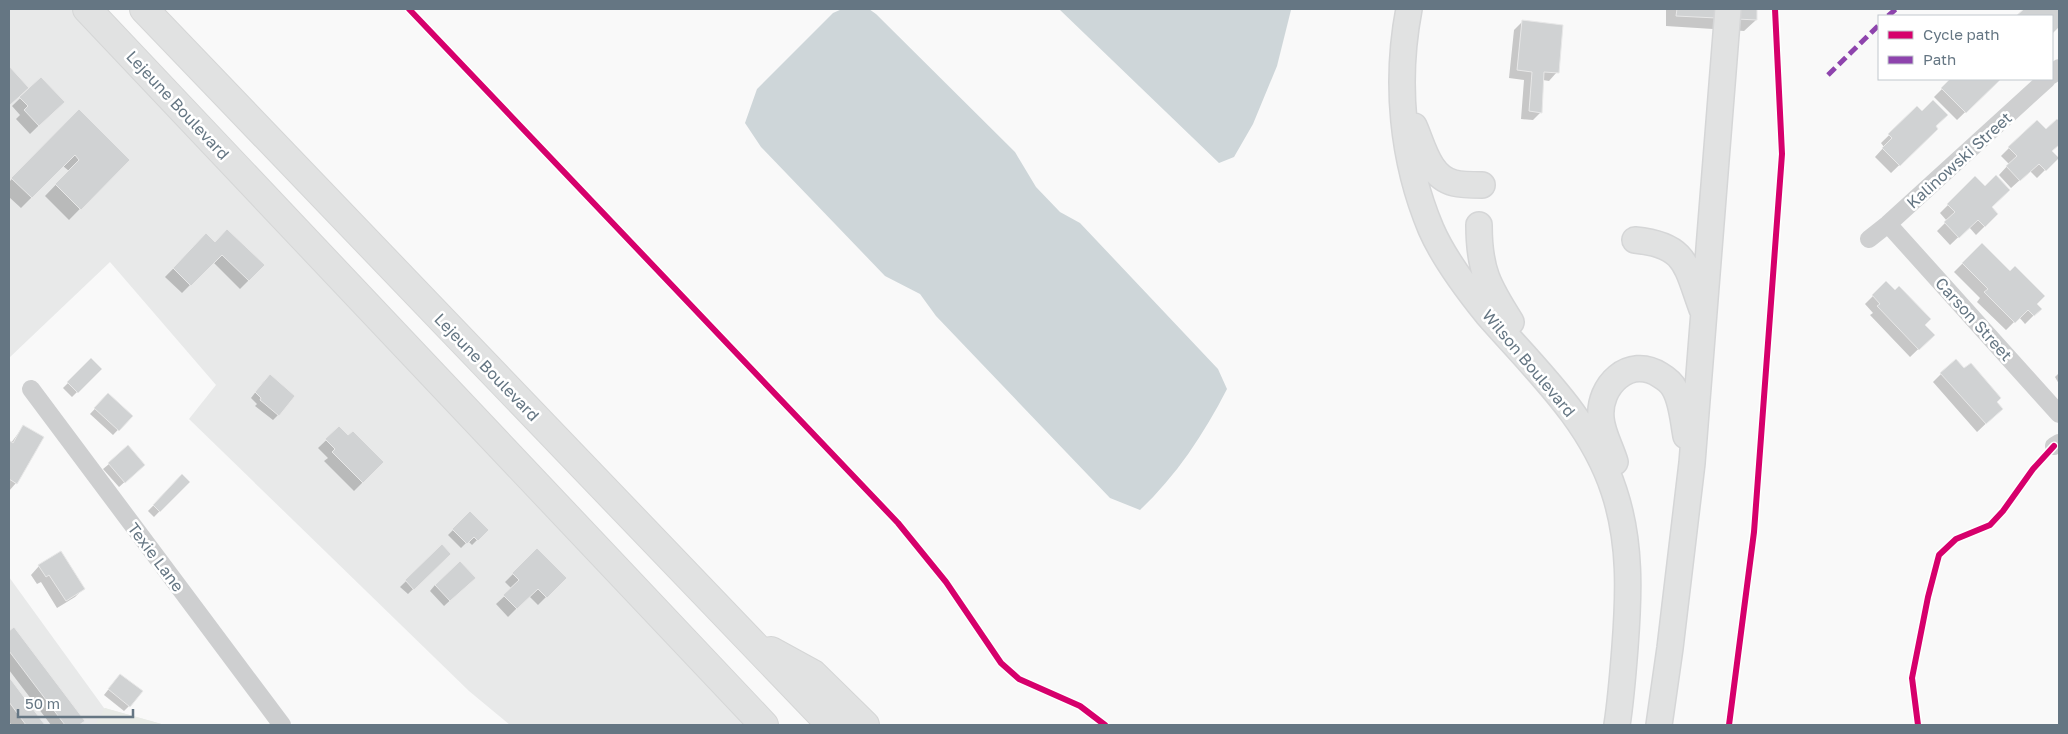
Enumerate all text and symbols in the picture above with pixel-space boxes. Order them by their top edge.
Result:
legend [1878,15,2053,80]
text: Cycle path [1923,25,1999,43]
street label: Lejeune Boulevard [122,46,234,164]
text: Path [1923,50,1956,68]
street label: Kalinowski Street [1902,107,2016,213]
street label: Carson Street [1931,273,2017,365]
street label: Wilson Boulevard [1478,305,1580,421]
street label: Lejeune Boulevard [430,309,544,425]
street label: Texie Lane [124,519,188,595]
scale bar [18,686,132,718]
text: 50 m [25,694,60,712]

